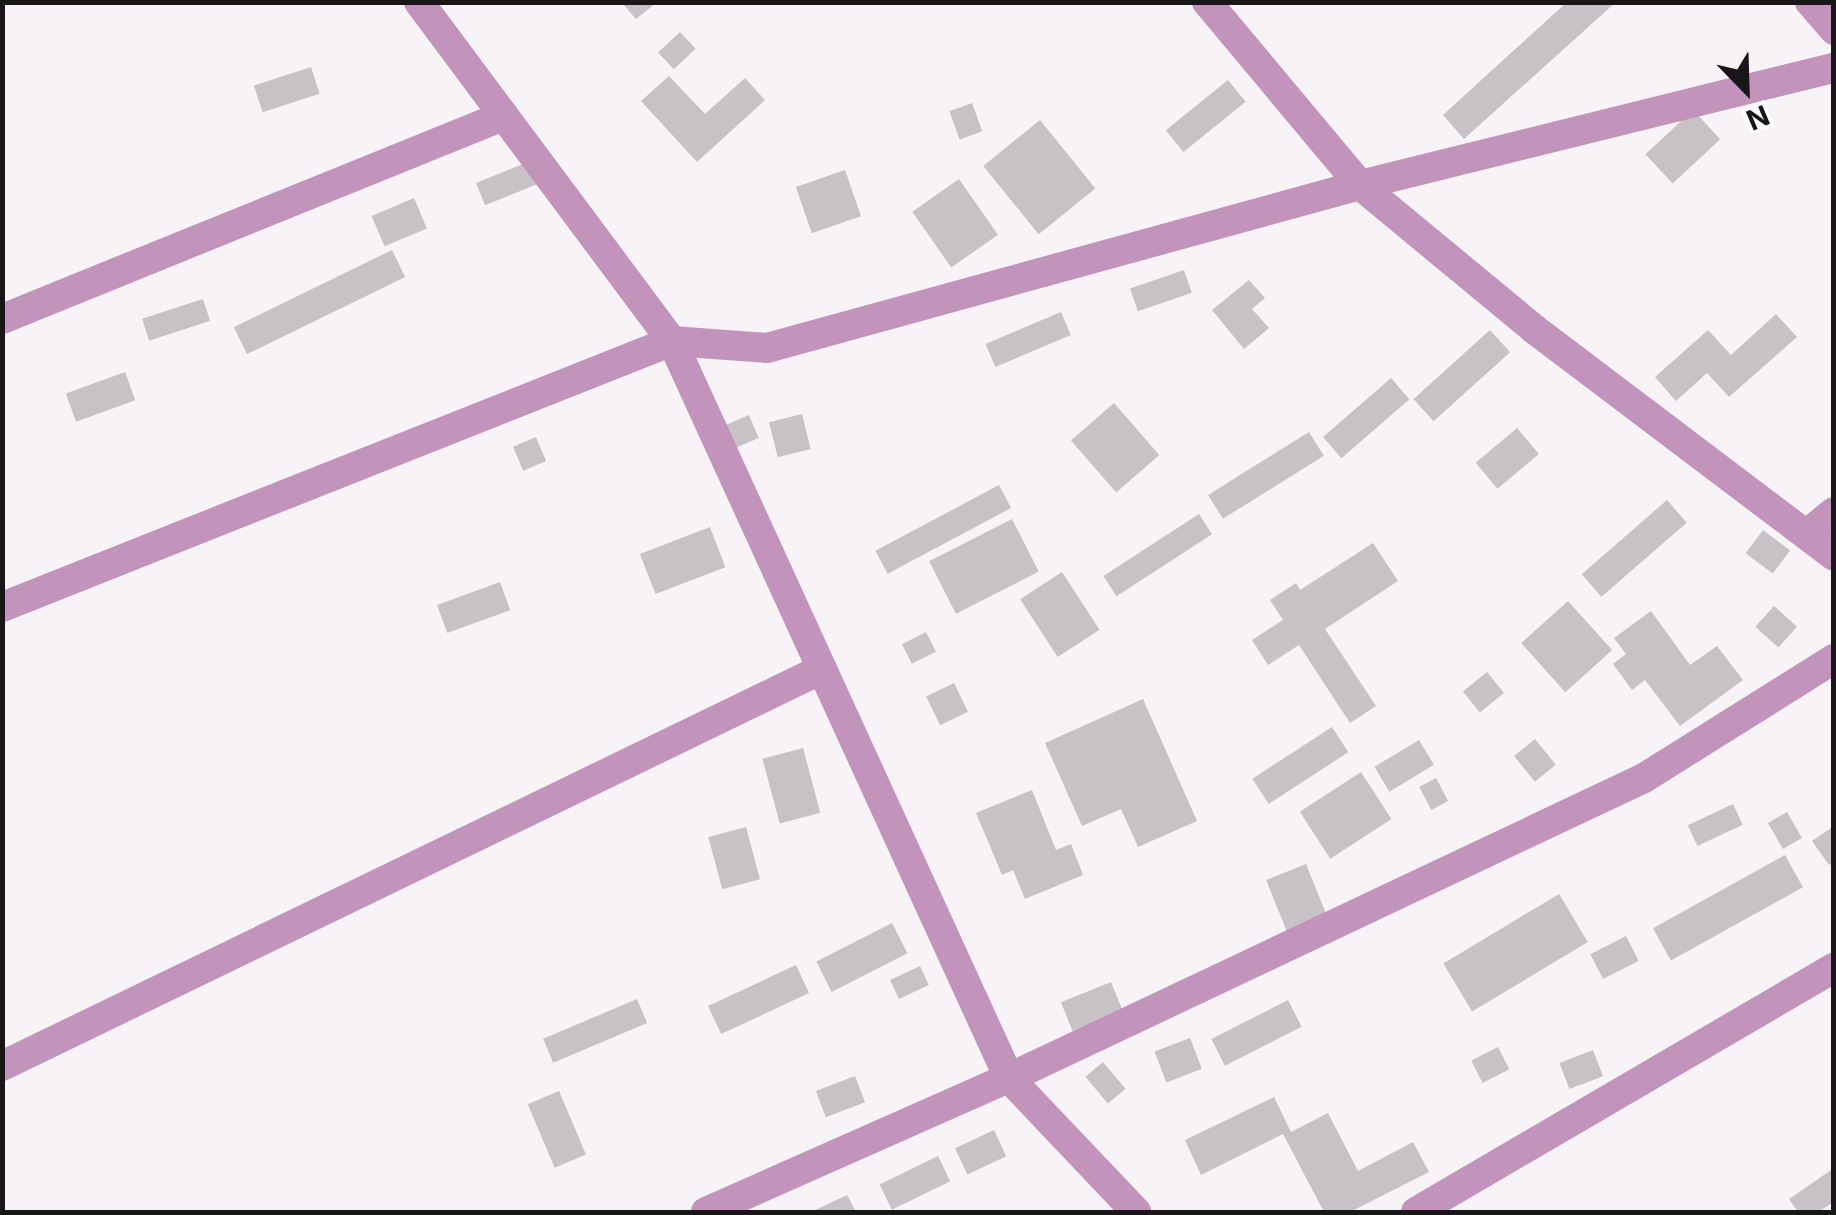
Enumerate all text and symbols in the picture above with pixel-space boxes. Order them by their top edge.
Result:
north arrow [1696,40,1796,140]
text: N [1741,98,1774,137]

